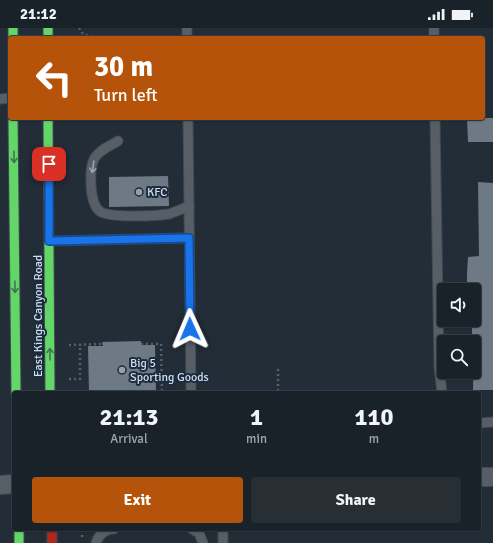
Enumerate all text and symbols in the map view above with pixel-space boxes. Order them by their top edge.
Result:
text: 21:12 [20,5,57,23]
text: 30 m [94,50,153,84]
icon: left [28,52,80,104]
text: Turn left [94,84,157,106]
pin [32,147,66,181]
one-way arrow [10,150,18,163]
icon: arrive [38,153,60,175]
one-way arrow [89,160,97,173]
place label: KFC [147,185,168,200]
marker: KFC [134,187,144,197]
street label: East Kings Canyon Road [31,255,46,377]
one-way arrow [11,280,19,293]
map controls [437,283,481,379]
button: sound [437,283,481,327]
position arrow [169,308,211,350]
button: search [437,335,481,379]
one-way arrow [46,348,54,361]
place label: Big 5 Sporting Goods [130,356,209,385]
marker: Big 5 Sporting Goods [117,365,127,375]
text: 21:13 [100,402,158,432]
text: 1 [250,402,263,432]
text: 110 [355,402,393,432]
text: Arrival [110,431,148,447]
text: min [246,431,267,447]
text: m [369,431,379,447]
button: Exit [32,477,243,523]
button: Share [251,477,461,523]

